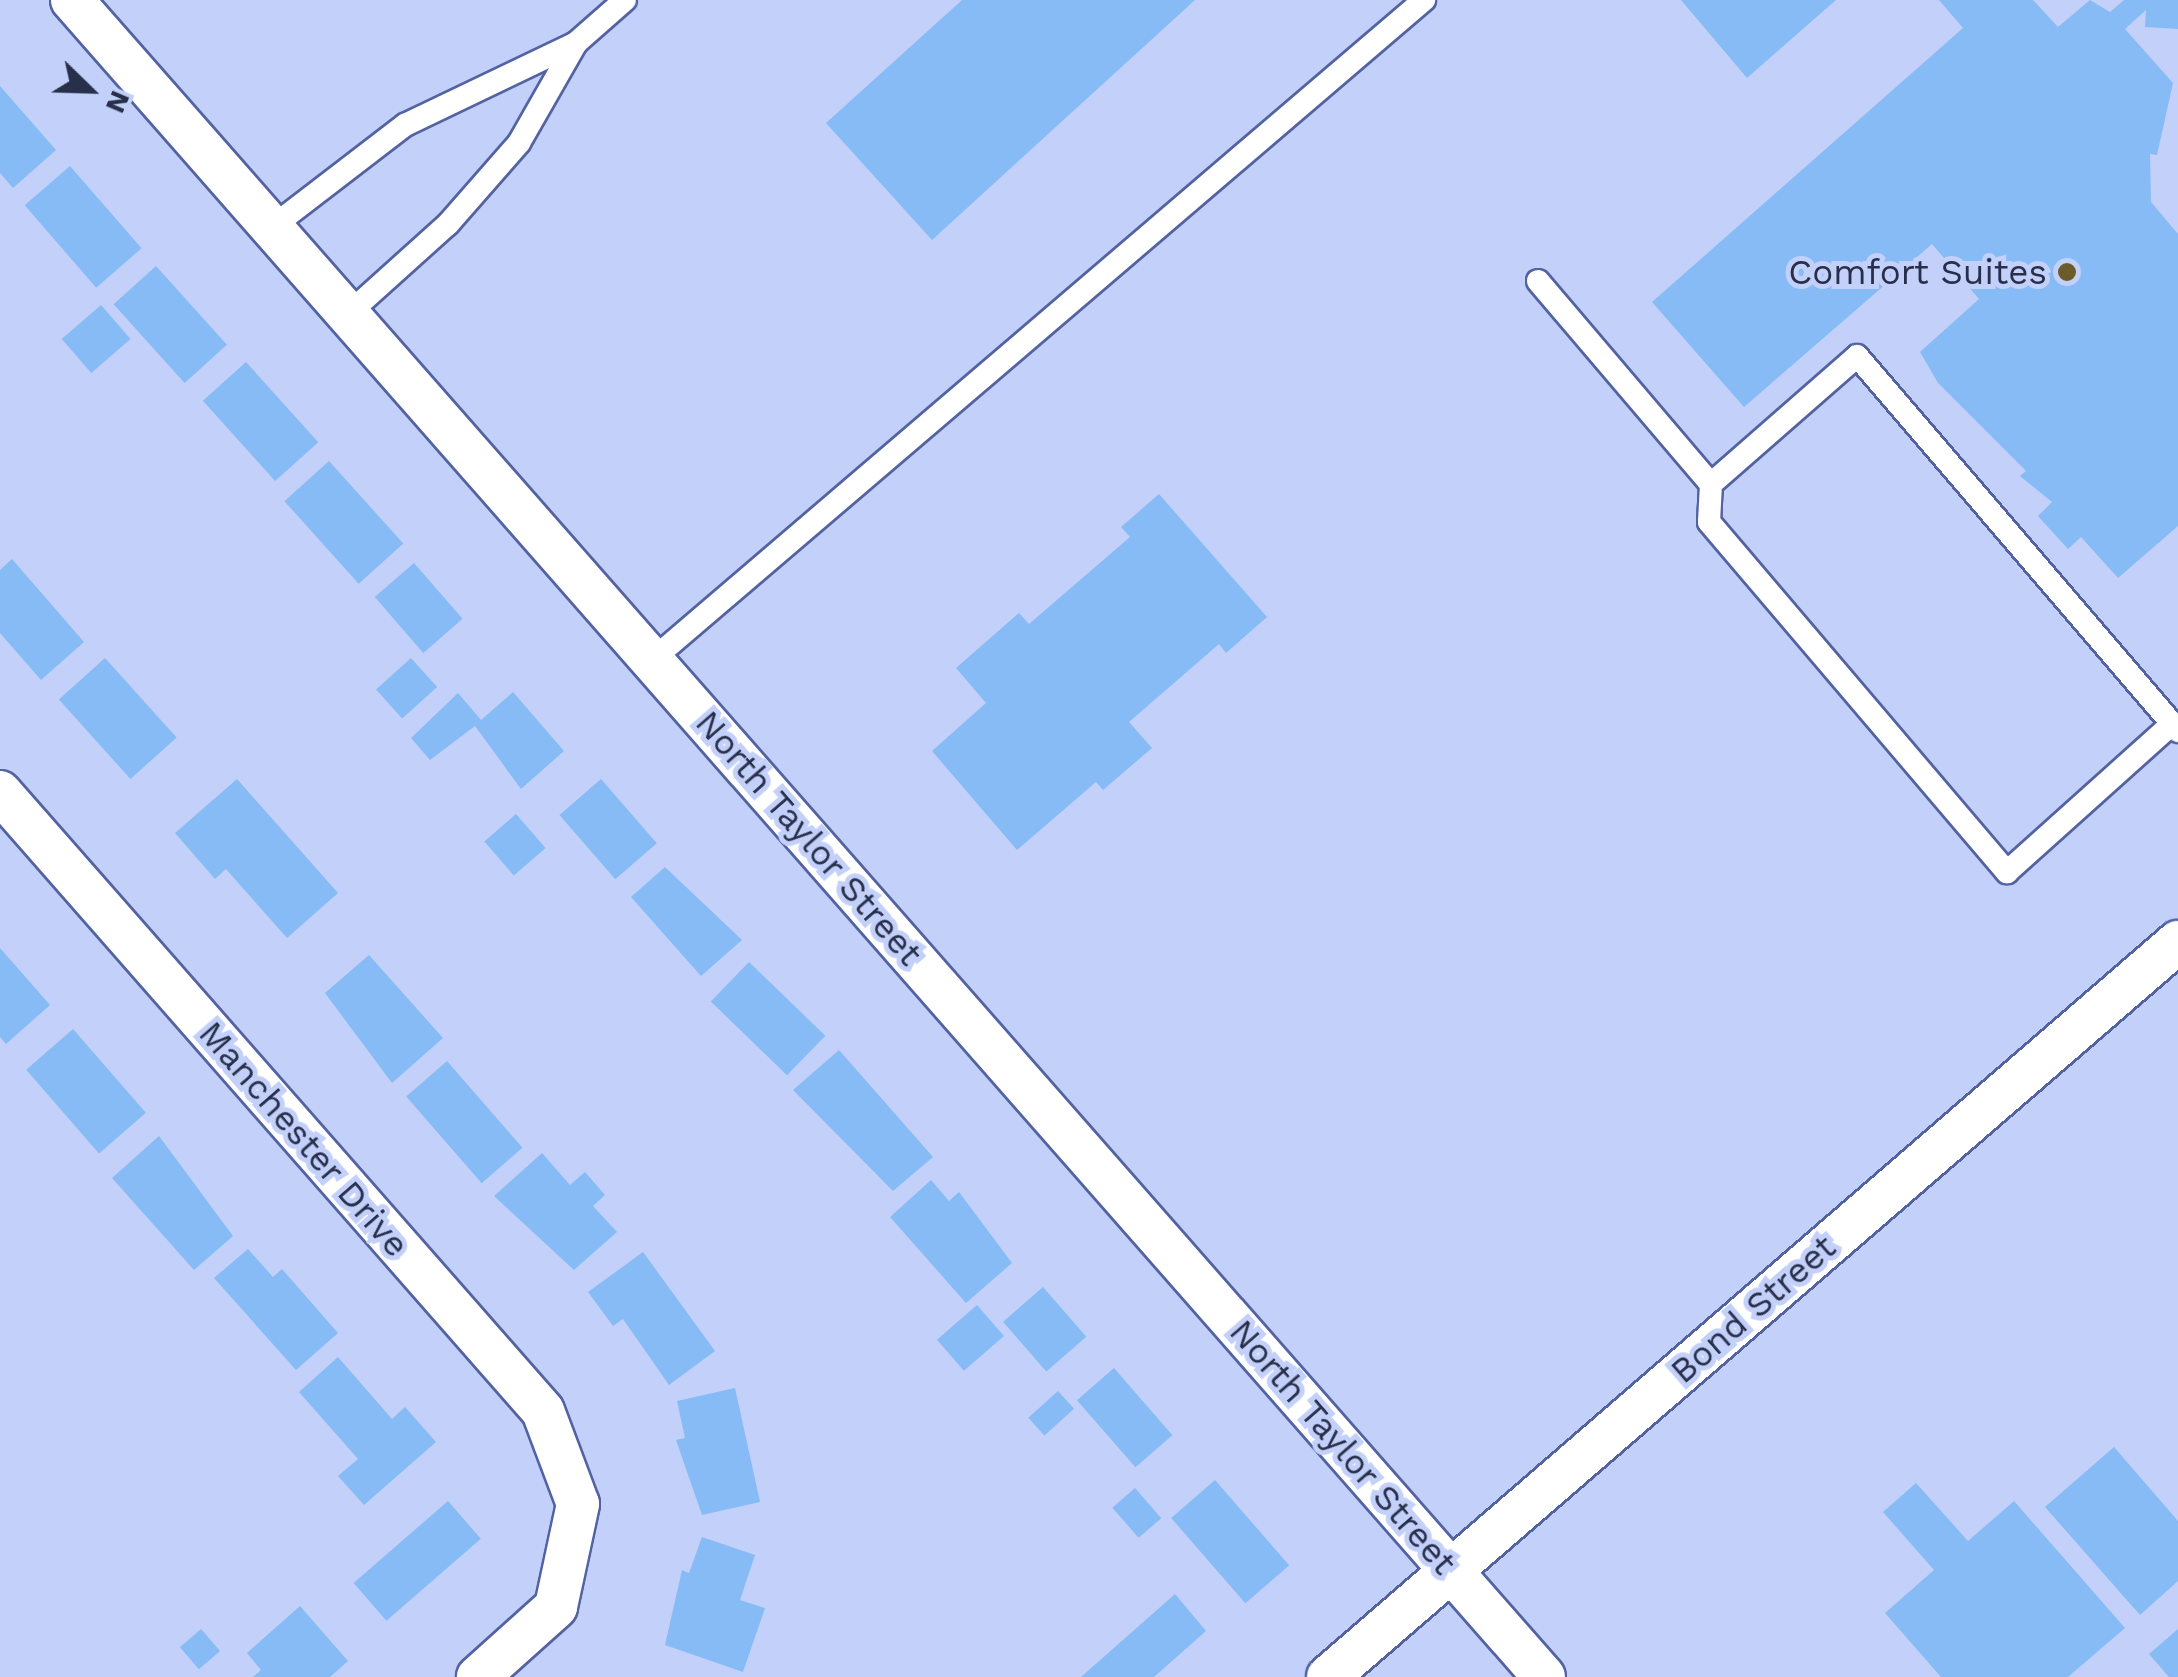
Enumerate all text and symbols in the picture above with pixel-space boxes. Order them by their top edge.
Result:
north arrow [40,40,140,140]
text: N [99,86,137,118]
place label: Comfort Suites [1788,251,2047,293]
marker: Comfort Suites [2056,261,2078,283]
street label: North Taylor Street [686,701,932,975]
street label: Manchester Drive [190,1012,418,1266]
street label: Bond Street [1662,1226,1844,1392]
street label: North Taylor Street [1220,1310,1466,1584]

